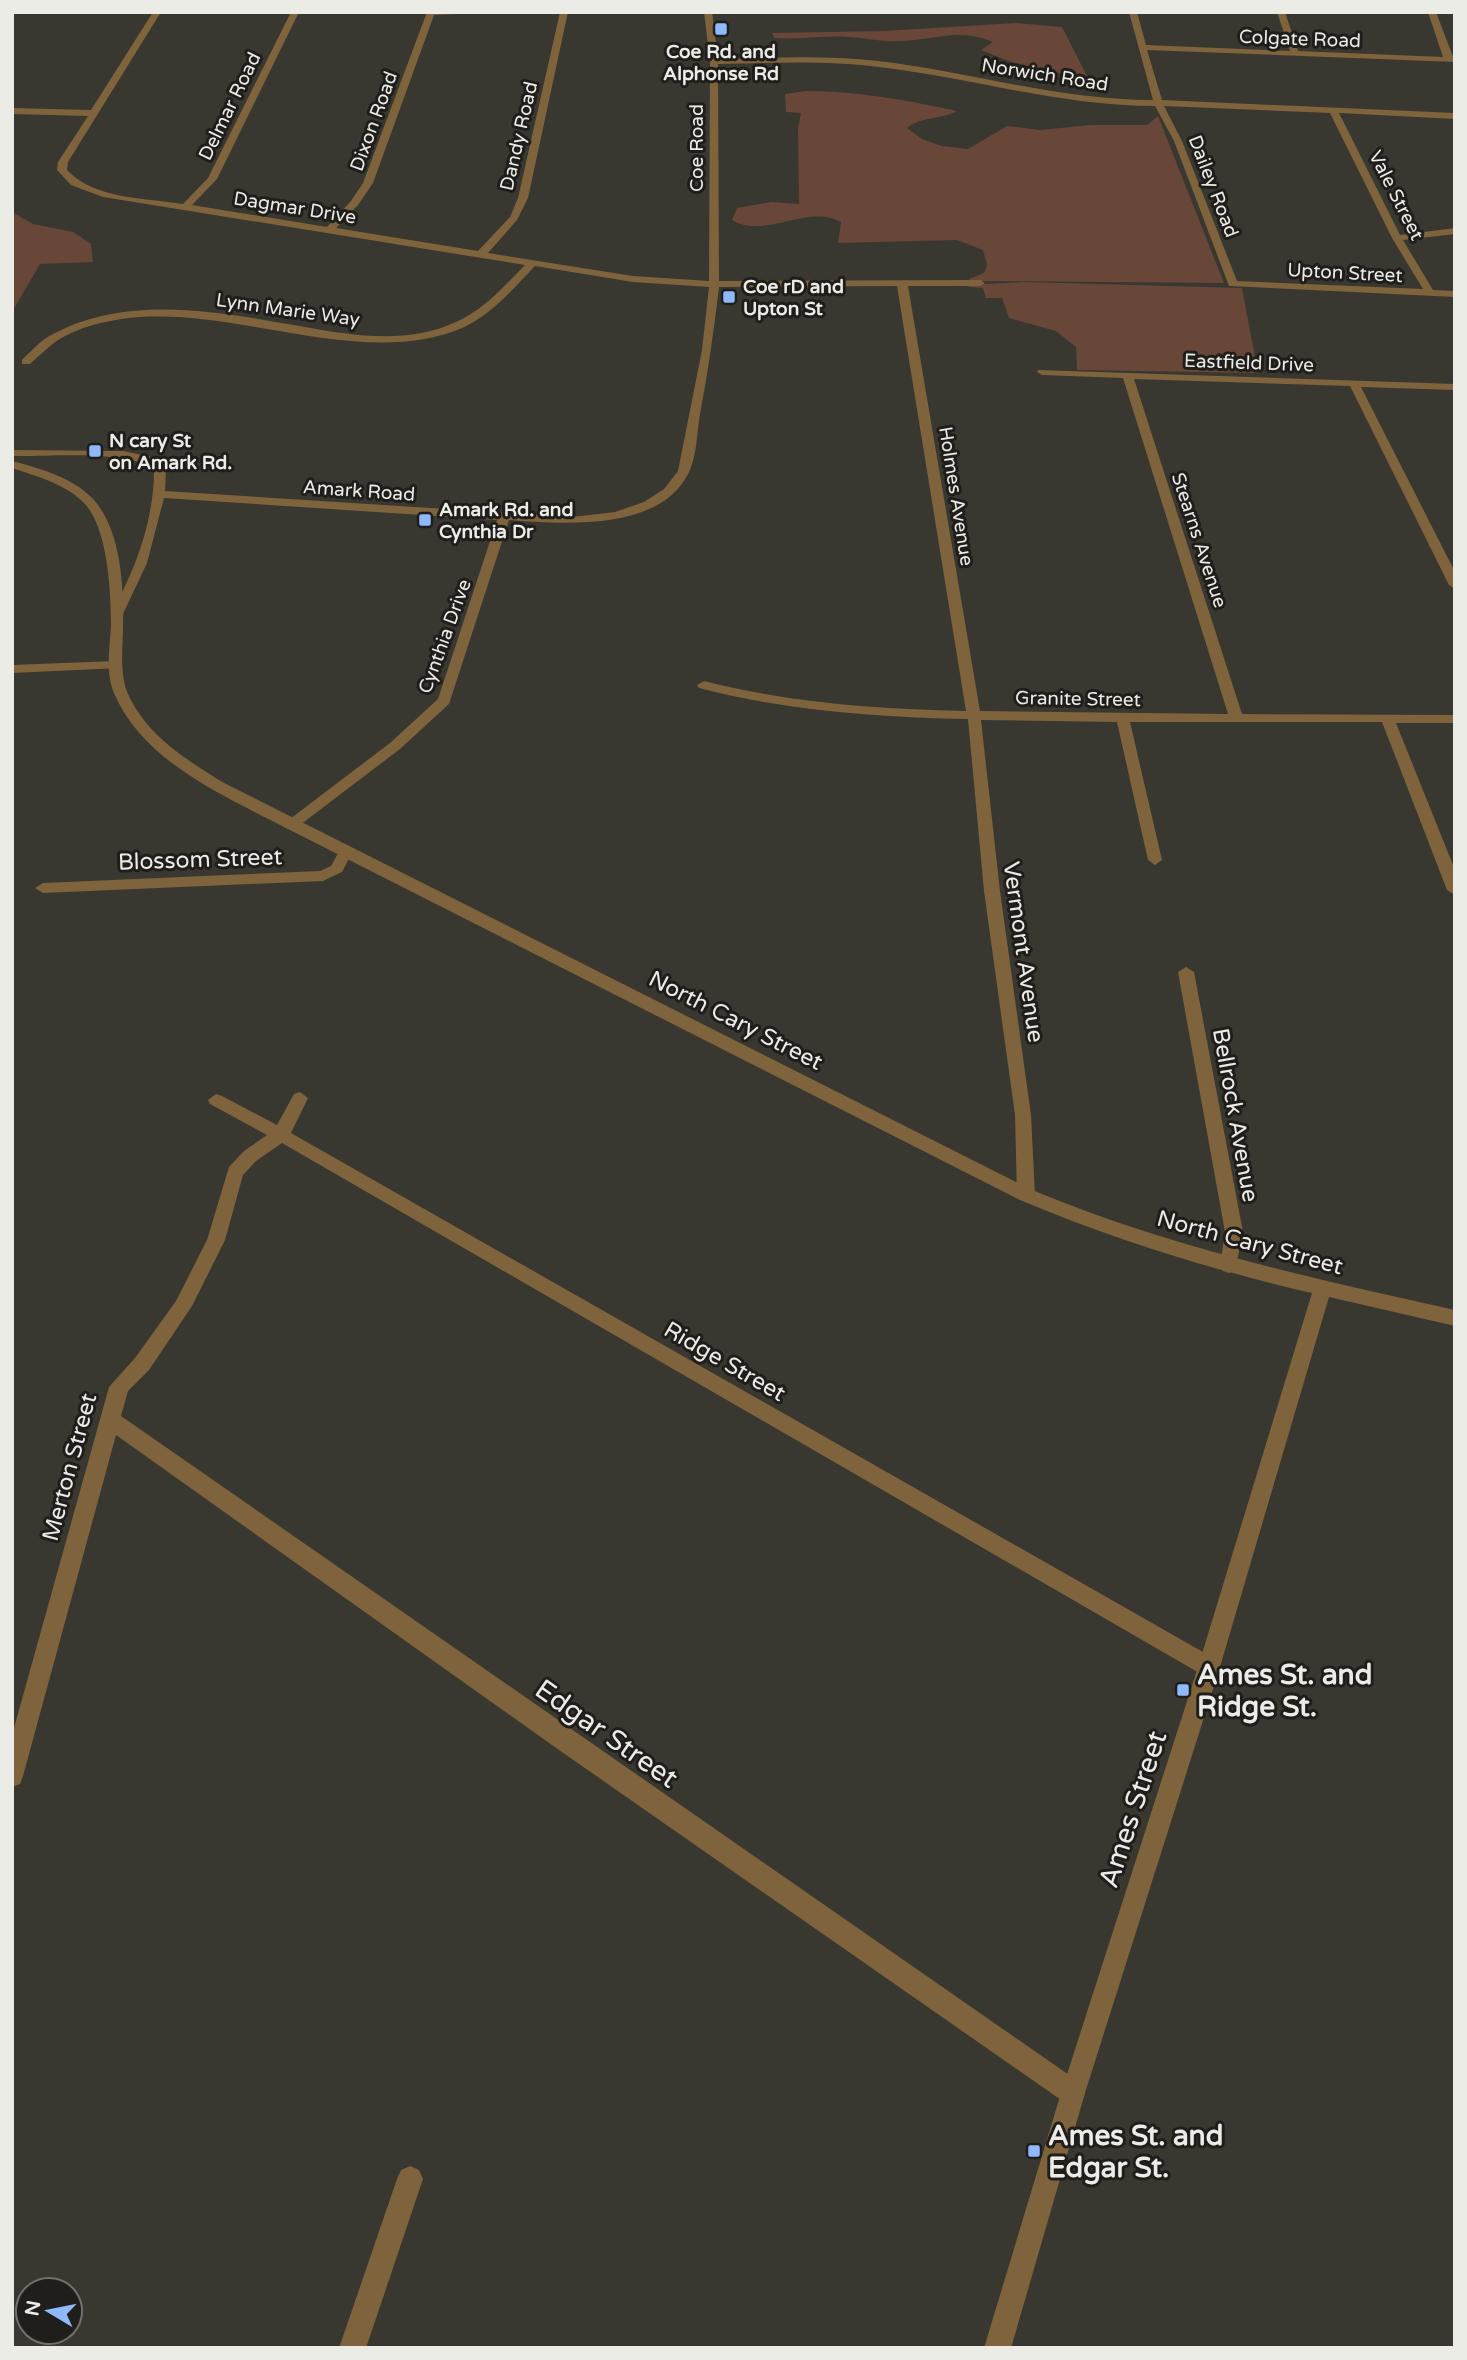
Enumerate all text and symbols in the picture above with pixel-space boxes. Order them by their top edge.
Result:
marker: Coe Rd. and Alphonse Rd [713,21,729,37]
street label: Colgate Road [1239,26,1361,52]
place label: Coe Rd. and Alphonse Rd [663,41,779,86]
street label: Delmar Road [194,49,266,164]
street label: Norwich Road [980,54,1110,96]
street label: Dixon Road [346,68,402,174]
street label: Dandy Road [496,80,542,193]
street label: Coe Road [686,104,708,192]
street label: Dailey Road [1183,132,1243,241]
street label: Vale Street [1364,147,1428,244]
street label: Dagmar Drive [232,187,358,229]
street label: Upton Street [1287,259,1403,287]
place label: Coe rD and Upton St [743,276,844,321]
street label: Lynn Marie Way [214,289,361,331]
marker: Coe rD and Upton St [721,289,737,305]
street label: Eastfield Drive [1183,350,1314,376]
street label: Holmes Avenue [934,425,978,567]
place label: N cary St on Amark Rd. [109,430,232,474]
marker: N cary St on Amark Rd. [87,443,103,459]
street label: Stearns Avenue [1167,470,1231,611]
street label: Amark Road [302,476,416,506]
place label: Amark Rd. and Cynthia Dr [439,499,573,544]
marker: Amark Rd. and Cynthia Dr [417,512,433,528]
street label: Cynthia Drive [414,576,476,696]
street label: Granite Street [1015,687,1141,711]
street label: Blossom Street [117,843,283,877]
street label: Vermont Avenue [996,860,1050,1044]
street label: North Cary Street [644,965,827,1077]
street label: Bellrock Avenue [1206,1026,1264,1204]
street label: North Cary Street [1154,1205,1346,1281]
street label: Ridge Street [659,1316,791,1408]
street label: Merton Street [37,1390,103,1544]
place label: Ames St. and Ridge St. [1197,1658,1372,1724]
street label: Edgar Street [528,1672,685,1796]
marker: Ames St. and Ridge St. [1175,1682,1191,1698]
street label: Ames Street [1092,1726,1174,1892]
place label: Ames St. and Edgar St. [1048,2119,1223,2185]
marker: Ames St. and Edgar St. [1026,2143,1042,2159]
north arrow [14,2276,84,2346]
text: N [21,2299,45,2318]

